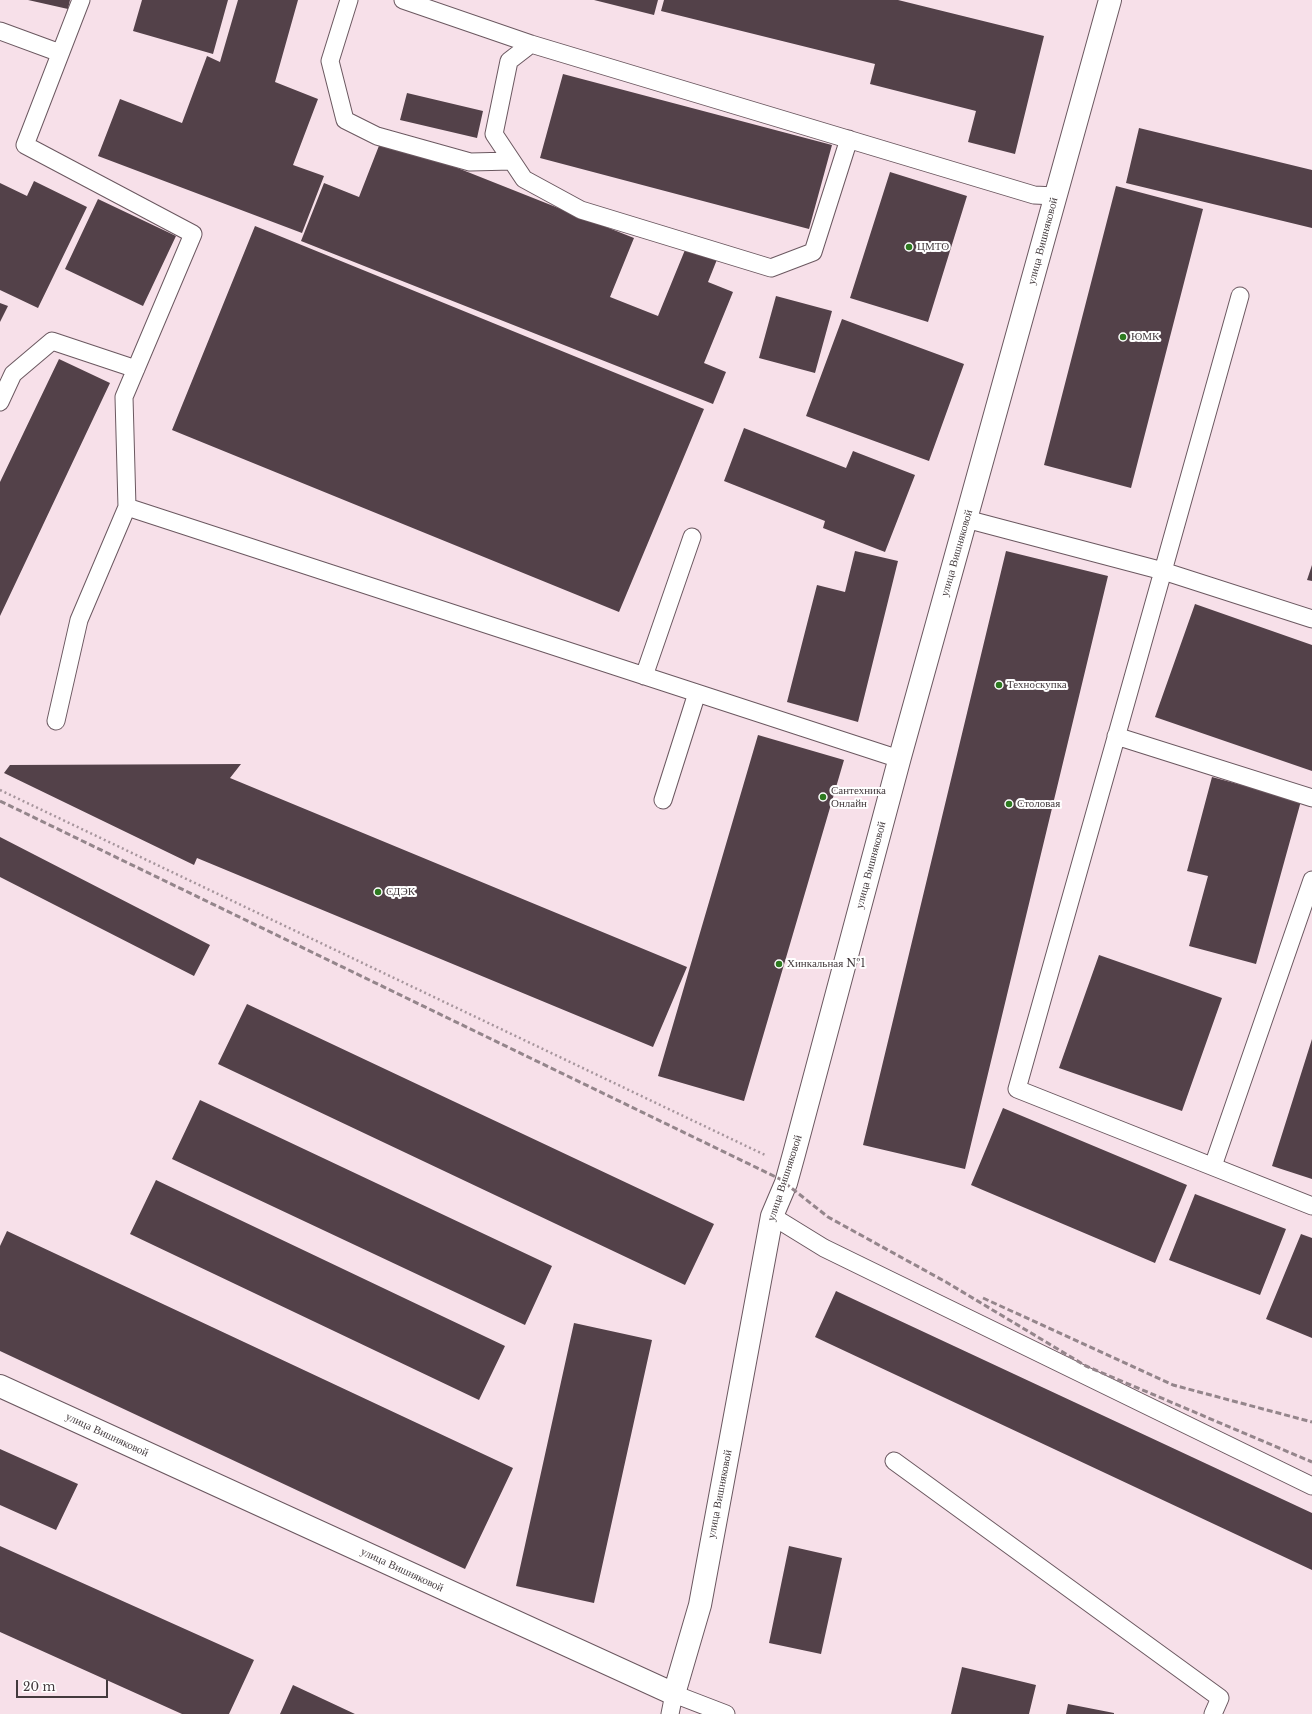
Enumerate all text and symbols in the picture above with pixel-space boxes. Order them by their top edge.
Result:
street label: улица Вишняковой [1025,196,1061,286]
place label: ЦМТО [917,240,949,254]
marker: ЦМТО [904,242,914,252]
place label: ЮМК [1131,330,1159,344]
marker: ЮМК [1118,332,1128,342]
street label: улица Вишняковой [938,508,976,598]
place label: Техноскупка [1007,678,1067,692]
marker: Техноскупка [994,680,1004,690]
place label: Сантехника Онлайн [831,784,886,810]
marker: Сантехника Онлайн [818,792,828,802]
place label: Столовая [1017,797,1060,811]
marker: Столовая [1004,799,1014,809]
street label: улица Вишняковой [853,820,889,910]
place label: СДЭК [386,885,415,899]
marker: СДЭК [373,887,383,897]
place label: Хинкальная №1 [787,957,865,971]
marker: Хинкальная №1 [774,959,784,969]
street label: улица Вишняковой [765,1133,805,1223]
street label: улица Вишняковой [64,1410,150,1460]
street label: улица Вишняковой [705,1449,735,1539]
street label: улица Вишняковой [359,1545,445,1595]
scale bar [18,1672,110,1698]
text: 20 m [23,1679,55,1694]

